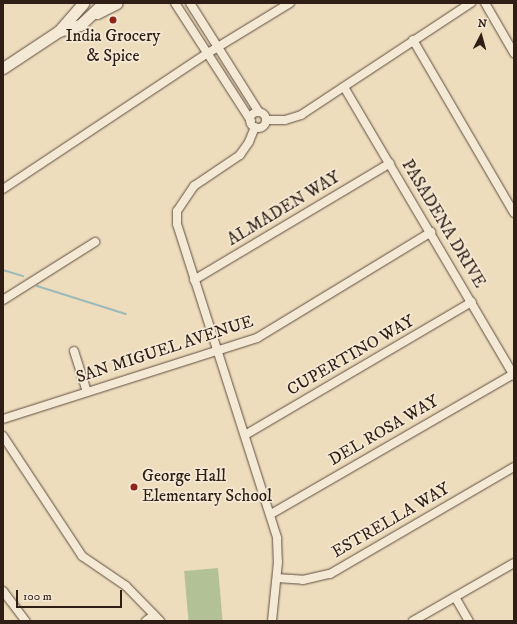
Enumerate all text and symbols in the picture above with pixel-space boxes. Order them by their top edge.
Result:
marker: India Grocery & Spice [108,15,118,25]
north arrow [461,16,501,56]
text: N [477,17,487,31]
place label: India Grocery & Spice [66,27,160,67]
street label: PASADENA DRIVE [397,156,489,292]
street label: ALMADEN WAY [224,167,344,251]
street label: CUPERTINO WAY [284,311,418,401]
street label: SAN MIGUEL AVENUE [74,312,256,388]
street label: DEL ROSA WAY [326,391,442,471]
place label: George Hall Elementary School [142,467,272,507]
street label: ESTRELLA WAY [328,479,454,563]
marker: George Hall Elementary School [129,482,139,492]
scale bar [18,582,124,608]
text: 100 m [23,589,52,604]

